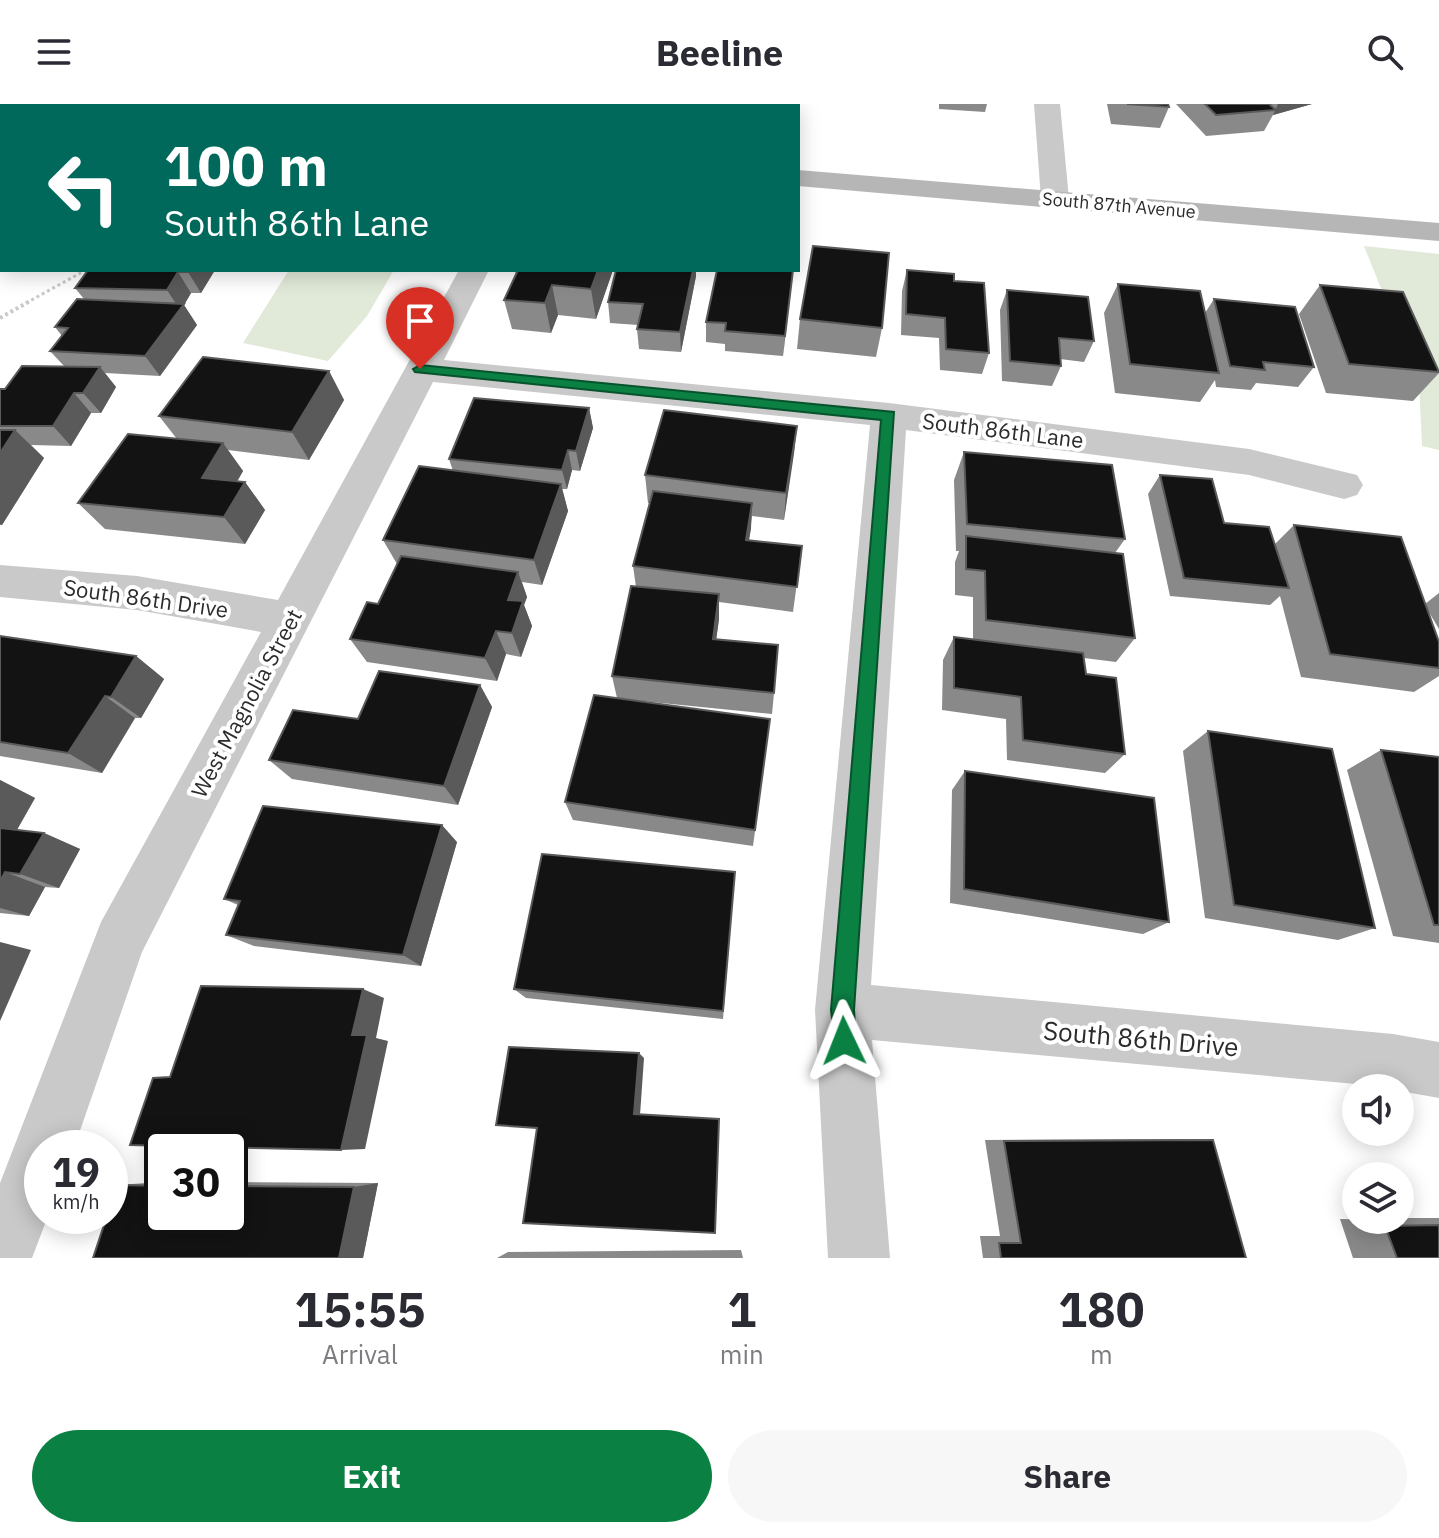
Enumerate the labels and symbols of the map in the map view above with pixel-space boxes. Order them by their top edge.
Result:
street label: South 87th Avenue [1041,187,1197,223]
pin [386,287,454,369]
street label: South 86th Lane [921,406,1085,454]
street label: South 86th Drive [62,572,230,624]
street label: West Magnolia Street [184,604,308,802]
position arrow [802,999,886,1083]
street label: South 86th Drive [1042,1013,1240,1063]
speed limit sign: 30 [144,1130,248,1234]

